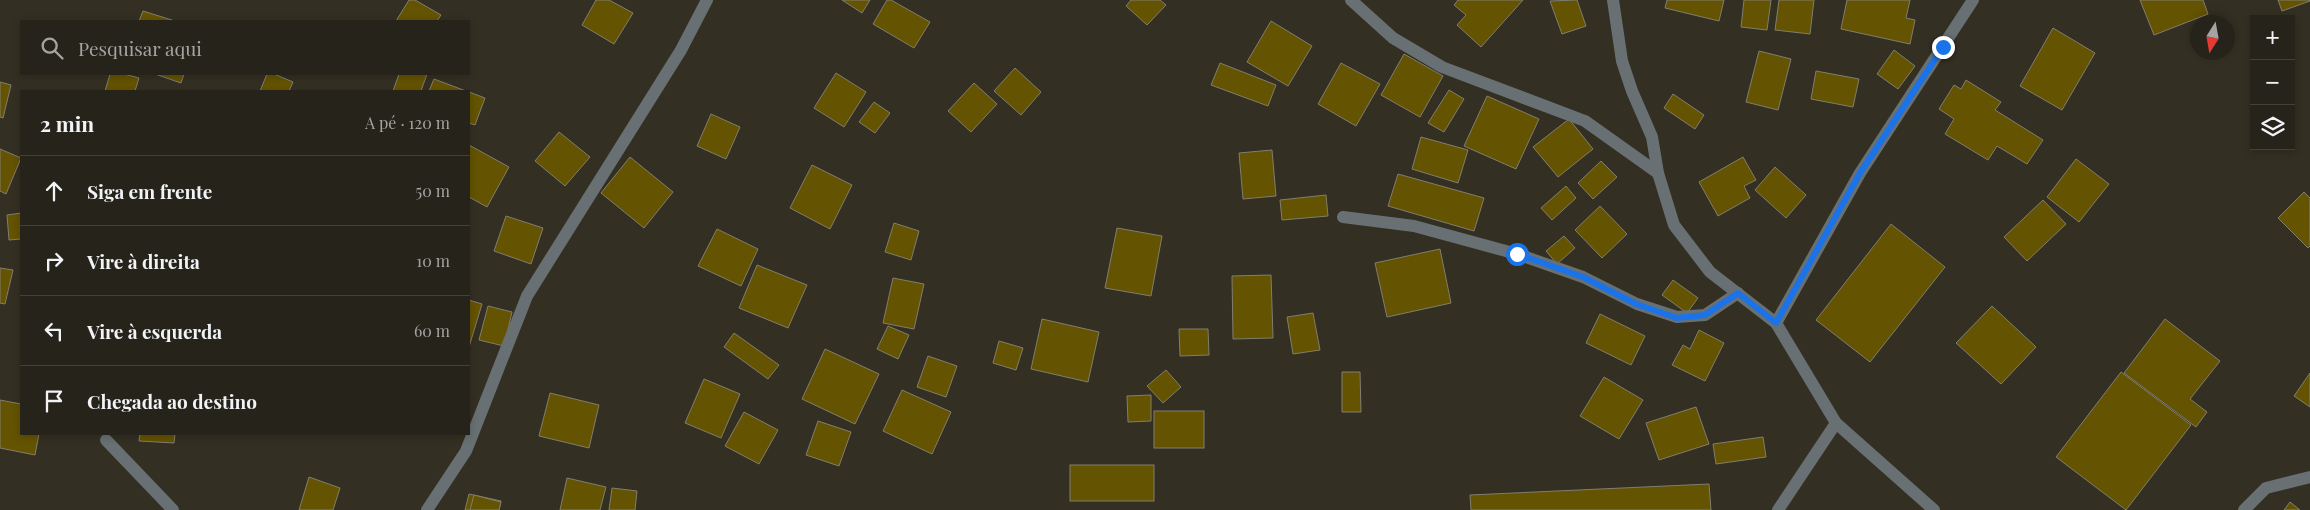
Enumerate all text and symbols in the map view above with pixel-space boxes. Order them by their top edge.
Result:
north arrow [2190,15,2235,60]
map controls [2250,15,2295,150]
button: + [2250,15,2295,60]
search box [20,20,470,75]
icon: search [38,34,66,62]
text: Pesquisar aqui [78,35,202,61]
route end [1932,36,1955,59]
button: − [2250,60,2295,105]
button: layers [2250,105,2295,150]
text: 2 min [40,109,94,137]
text: A pé · 120 m [365,112,450,133]
icon: ahead [40,177,68,205]
text: Siga em frente [87,178,212,204]
text: 50 m [416,180,450,201]
route start [1506,243,1529,266]
icon: right [40,247,68,275]
text: Vire à direita [87,248,200,274]
text: 10 m [416,250,450,271]
icon: left [40,317,68,345]
text: Vire à esquerda [87,318,222,344]
text: 60 m [414,320,450,341]
icon: arrive [40,387,68,415]
text: Chegada ao destino [87,388,257,414]

